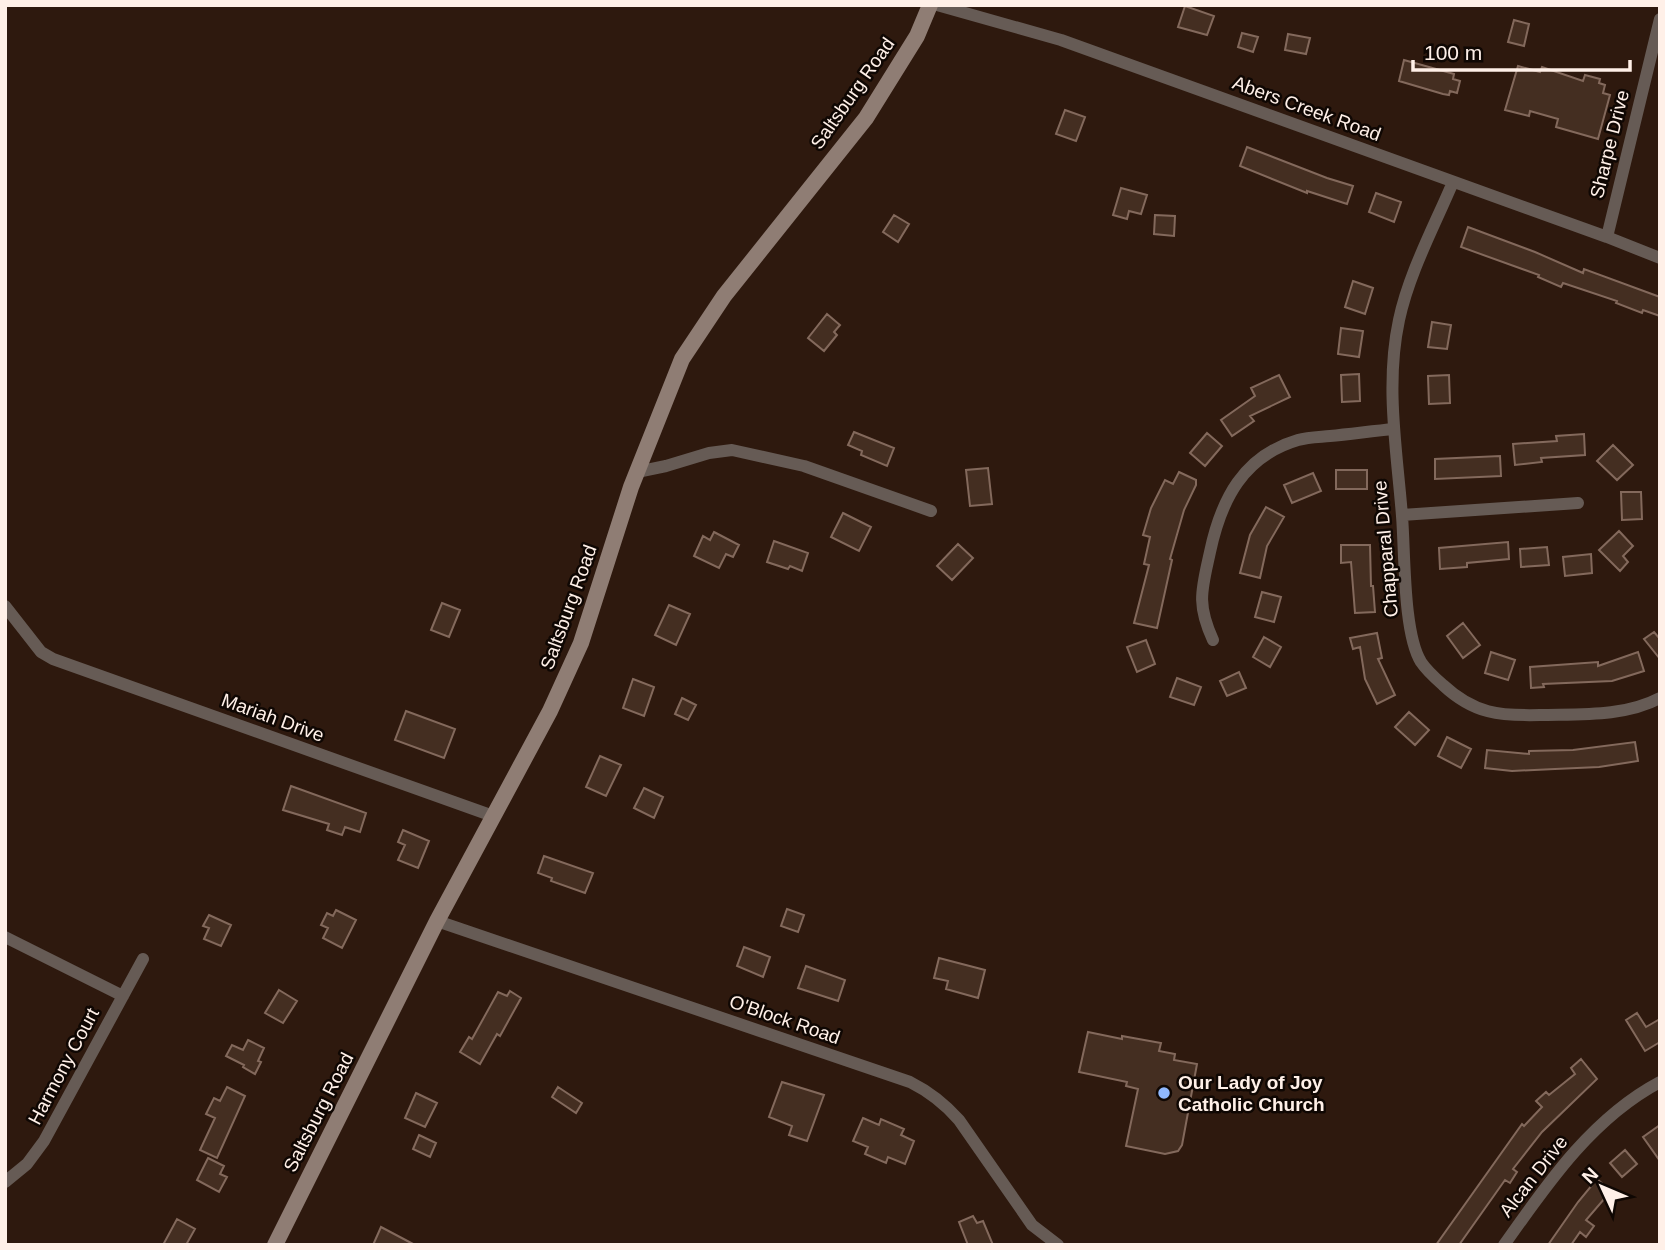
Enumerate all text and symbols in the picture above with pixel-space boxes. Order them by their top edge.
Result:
scale bar [1413,28,1630,72]
street label: Saltsburg Road [806,34,899,153]
text: 100 m [1424,41,1482,64]
street label: Abers Creek Road [1230,72,1384,145]
street label: Sharpe Drive [1586,88,1633,200]
street label: Chapparal Drive [1369,480,1402,618]
street label: Saltsburg Road [536,542,601,672]
street label: Mariah Drive [219,689,327,746]
street label: O'Block Road [727,991,843,1048]
street label: Harmony Court [24,1004,103,1128]
street label: Saltsburg Road [279,1049,358,1175]
place label: Our Lady of Joy Catholic Church [1178,1072,1325,1115]
marker: Our Lady of Joy Catholic Church [1156,1085,1172,1101]
street label: Alcan Drive [1495,1132,1572,1221]
north arrow [1567,1152,1637,1222]
text: N [1578,1163,1602,1188]

